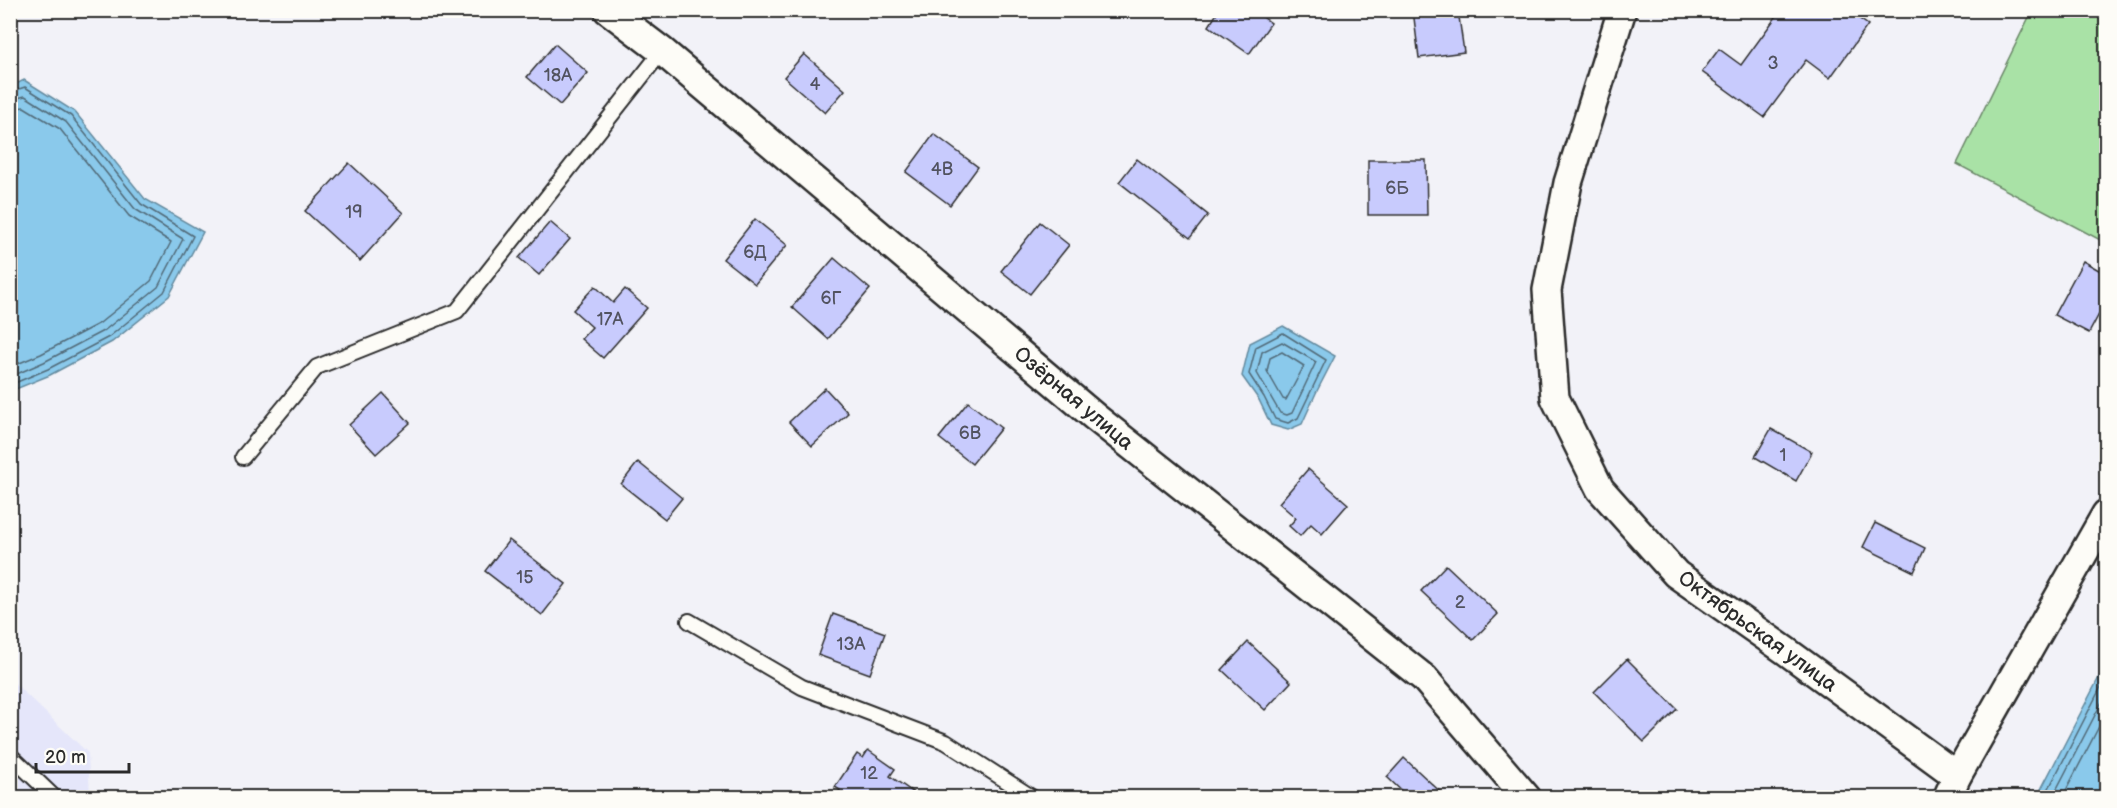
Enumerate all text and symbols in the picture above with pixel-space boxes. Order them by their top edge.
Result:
house number: 3 [1767,53,1779,74]
house number: 18А [544,65,572,86]
house number: 4 [810,74,821,95]
house number: 4В [931,159,953,180]
house number: 6Б [1385,178,1409,199]
house number: 19 [345,202,363,223]
house number: 6Д [743,242,767,263]
house number: 6Г [821,288,842,309]
house number: 17А [597,309,623,330]
street label: Озёрная улица [1009,341,1139,456]
house number: 6В [959,423,981,444]
house number: 1 [1780,445,1786,466]
street label: Октябрьская улица [1673,565,1843,698]
house number: 15 [516,567,534,588]
house number: 2 [1455,592,1466,613]
house number: 13А [837,634,866,655]
scale bar [36,736,129,774]
text: 20 m [45,747,86,768]
house number: 12 [860,763,878,784]

